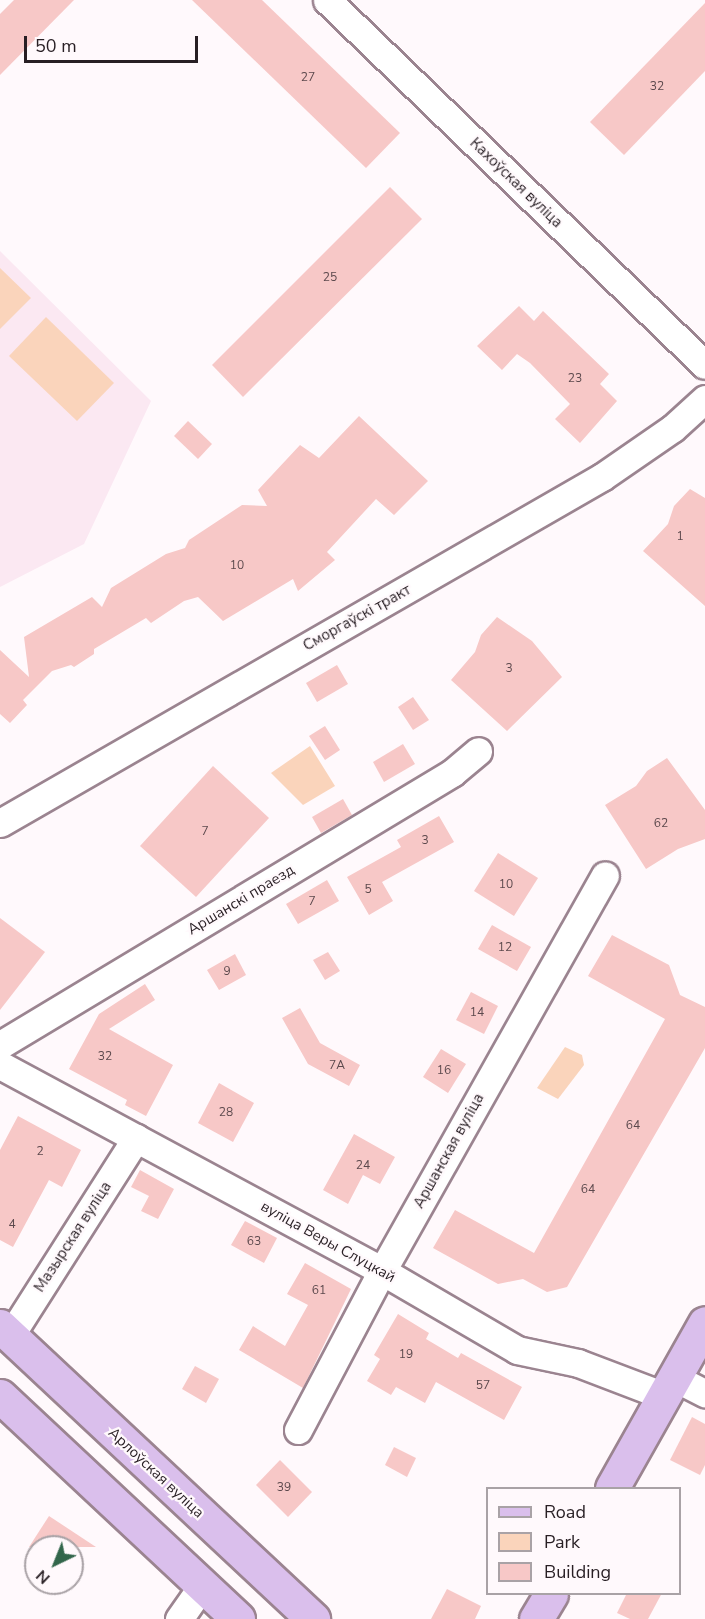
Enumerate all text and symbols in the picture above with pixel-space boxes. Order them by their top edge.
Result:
scale bar [27,24,201,62]
text: 50 m [35,34,77,58]
house number: 27 [301,71,315,85]
house number: 32 [650,80,664,94]
street label: Кахоўская вуліца [466,134,566,232]
house number: 25 [323,271,337,285]
house number: 23 [568,372,582,386]
house number: 1 [676,530,684,544]
house number: 10 [230,559,244,573]
street label: Сморгаўскі тракт [300,581,414,655]
house number: 3 [505,662,513,676]
house number: 62 [654,817,668,831]
house number: 7 [201,825,209,839]
house number: 3 [421,834,429,848]
street label: Аршанскі праезд [184,861,298,939]
house number: 10 [499,878,513,892]
house number: 5 [364,883,372,897]
house number: 7 [308,895,316,909]
house number: 12 [498,941,512,955]
house number: 9 [223,965,231,979]
house number: 14 [470,1006,484,1020]
house number: 32 [98,1050,112,1064]
house number: 7А [329,1059,345,1073]
house number: 16 [437,1064,451,1078]
street label: Аршанская вуліца [410,1090,488,1212]
house number: 28 [219,1106,233,1120]
house number: 64 [626,1119,640,1133]
house number: 2 [36,1145,44,1159]
house number: 24 [356,1159,370,1173]
street label: Мазырская вуліца [31,1178,115,1296]
house number: 64 [581,1183,595,1197]
street label: вуліца Веры Слуцкай [258,1198,398,1286]
house number: 4 [8,1218,16,1232]
house number: 63 [247,1235,261,1249]
house number: 61 [312,1284,326,1298]
house number: 19 [399,1348,413,1362]
house number: 57 [476,1379,490,1393]
street label: Арлоўская вуліца [104,1424,208,1522]
house number: 39 [277,1481,291,1495]
legend [486,1487,681,1595]
text: Road [544,1500,586,1524]
text: Park [544,1530,580,1554]
north arrow [24,1535,84,1595]
text: Building [544,1560,611,1584]
text: N [31,1565,55,1589]

